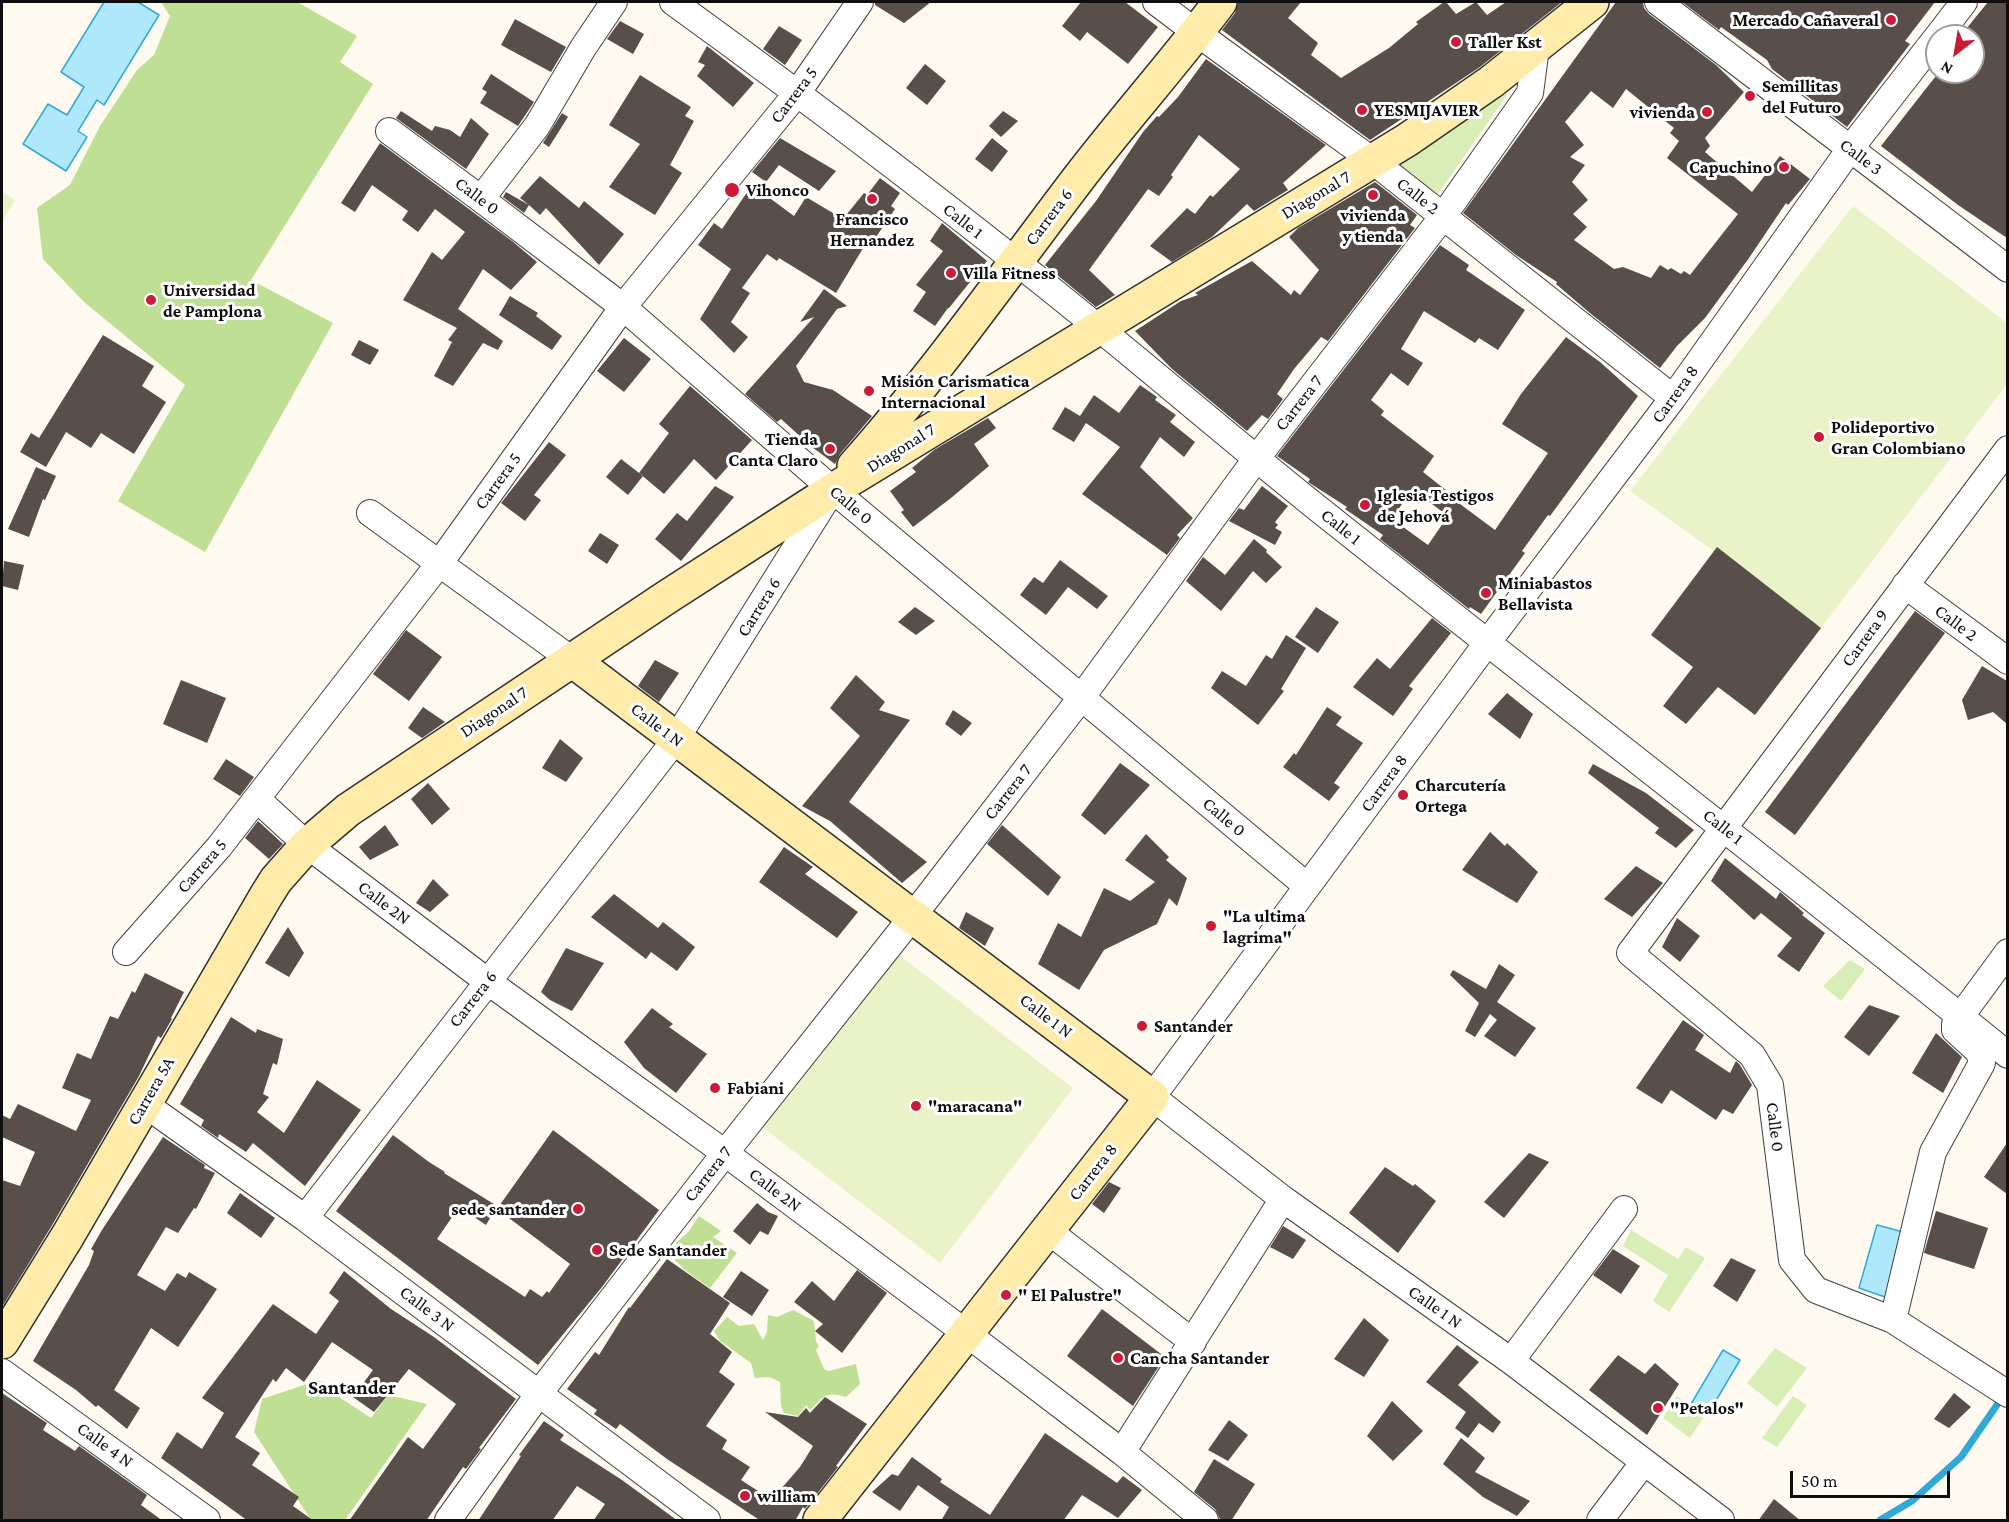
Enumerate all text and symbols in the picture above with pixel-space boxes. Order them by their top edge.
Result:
place label: Mercado Cañaveral [1732,9,1879,31]
marker: Mercado Cañaveral [1884,13,1898,27]
north arrow [1925,24,1985,84]
place label: Taller Kst [1468,31,1542,53]
marker: Taller Kst [1449,35,1463,49]
text: N [1937,58,1956,78]
street label: Carrera 5 [766,62,822,128]
place label: Semillitas del Futuro [1762,75,1841,118]
marker: Semillitas del Futuro [1743,89,1757,103]
place label: YESMIJAVIER [1374,99,1479,121]
place label: vivienda [1629,101,1695,123]
marker: YESMIJAVIER [1355,103,1369,117]
marker: vivienda [1700,105,1714,119]
street label: Calle 3 [1835,134,1887,180]
place label: Capuchino [1689,156,1772,178]
marker: Capuchino [1777,160,1791,174]
street label: Diagonal 7 [1277,166,1355,224]
street label: Calle 0 [451,172,503,220]
street label: Calle 2 [1392,173,1444,219]
place label: Vihonco [746,179,809,201]
marker: Vihonco [723,181,741,199]
street label: Carrera 6 [1020,184,1078,250]
marker: vivienda y tienda [1366,188,1380,202]
marker: Francisco Hernandez [865,192,879,206]
street label: Calle 1 [938,198,988,244]
place label: vivienda y tienda [1340,204,1406,246]
place label: Francisco Hernandez [830,208,914,250]
place label: Villa Fitness [963,262,1056,284]
marker: Villa Fitness [944,266,958,280]
place label: Universidad de Pamplona [163,279,262,322]
marker: Universidad de Pamplona [144,293,158,307]
street label: Carrera 8 [1647,361,1703,427]
place label: Misión Carismatica Internacional [881,370,1030,412]
street label: Carrera 7 [1270,371,1328,435]
marker: Misión Carismatica Internacional [862,384,876,398]
place label: Polideportivo Gran Colombiano [1831,416,1966,458]
street label: Diagonal 7 [863,418,939,478]
place label: Tienda Canta Claro [728,428,818,470]
marker: Polideportivo Gran Colombiano [1812,430,1826,444]
marker: Tienda Canta Claro [823,442,837,456]
street label: Carrera 5 [470,448,526,514]
street label: Calle 0 [825,481,877,529]
place label: Iglesia Testigos de Jehová [1377,484,1494,526]
marker: Iglesia Testigos de Jehová [1358,498,1372,512]
street label: Calle 1 [1316,504,1366,550]
place label: Miniabastos Bellavista [1498,572,1592,614]
street label: Carrera 6 [732,573,786,641]
marker: Miniabastos Bellavista [1479,586,1493,600]
street label: Calle 2 [1930,600,1982,646]
street label: Carrera 9 [1837,605,1893,671]
street label: Diagonal 7 [456,682,532,742]
street label: Calle 1 N [626,698,688,752]
street label: Carrera 8 [1356,750,1412,816]
street label: Carrera 7 [979,760,1037,824]
place label: Charcutería Ortega [1415,774,1506,816]
marker: Charcutería Ortega [1396,788,1410,802]
street label: Calle 0 [1198,793,1250,841]
street label: Calle 1 [1698,804,1748,850]
street label: Carrera 5 [172,834,232,898]
street label: Calle 2N [354,876,414,930]
place label: "La ultima lagrima" [1223,905,1305,948]
marker: "La ultima lagrima" [1204,919,1218,933]
street label: Carrera 6 [444,966,502,1032]
street label: Calle 1 N [1015,989,1077,1043]
place label: Santander [1154,1015,1233,1037]
marker: Santander [1135,1019,1149,1033]
street label: Carrera 5A [123,1053,179,1129]
place label: Fabiani [727,1077,784,1099]
marker: Fabiani [708,1081,722,1095]
place label: "maracana" [928,1095,1022,1117]
marker: "maracana" [909,1099,923,1113]
street label: Calle 0 [1761,1101,1789,1153]
street label: Carrera 8 [1064,1139,1122,1205]
street label: Carrera 7 [679,1142,737,1206]
street label: Calle 2N [745,1163,805,1217]
place label: sede santander [451,1198,566,1220]
marker: sede santander [571,1202,585,1216]
place label: Sede Santander [609,1239,727,1261]
marker: Sede Santander [590,1243,604,1257]
street label: Calle 3 N [395,1281,459,1337]
street label: Calle 1 N [1404,1281,1466,1333]
place label: " El Palustre" [1018,1284,1122,1306]
marker: " El Palustre" [999,1288,1013,1302]
place label: Cancha Santander [1130,1347,1270,1369]
marker: Cancha Santander [1111,1351,1125,1365]
district label: Santander [308,1376,396,1400]
place label: "Petalos" [1670,1397,1744,1419]
marker: "Petalos" [1651,1401,1665,1415]
street label: Calle 4 N [73,1417,137,1473]
scale bar [1793,1459,1954,1497]
text: 50 m [1801,1471,1838,1491]
place label: william [757,1485,816,1507]
marker: william [738,1489,752,1503]

